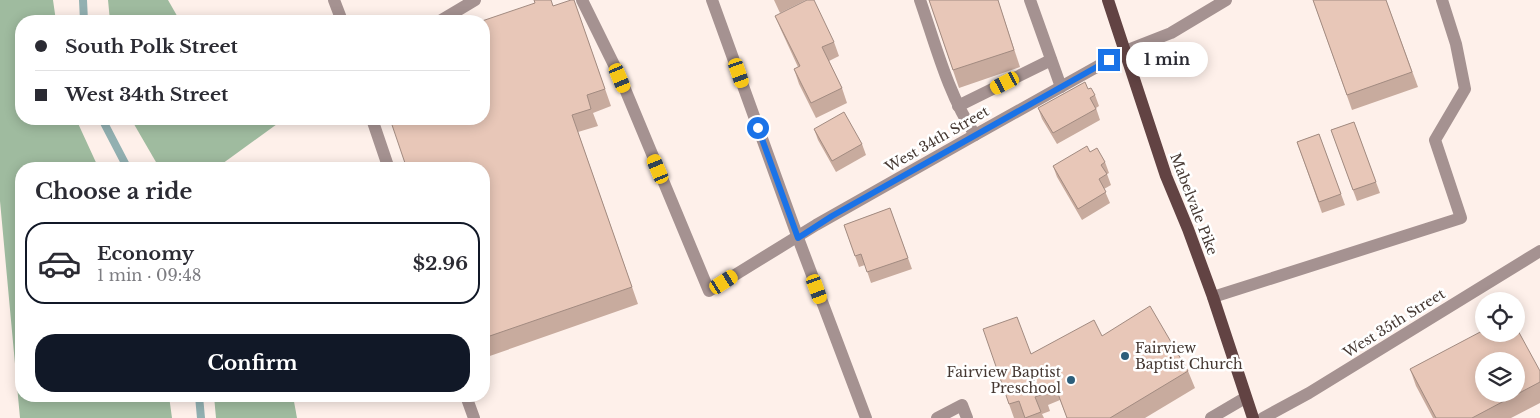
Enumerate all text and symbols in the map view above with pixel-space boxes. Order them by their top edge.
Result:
text: South Polk Street [65,35,238,58]
callout: 1 min [1126,42,1209,78]
route end [1098,49,1120,71]
text: 1 min [1144,49,1190,69]
car [727,56,750,90]
car [607,61,632,95]
car [988,70,1021,96]
text: West 34th Street [65,83,228,106]
street label: West 34th Street [881,102,993,177]
route start [747,117,769,139]
street label: Mabelvale Pike [1166,150,1222,258]
car [645,152,670,186]
text: Choose a ride [35,178,192,205]
icon: car [37,241,82,286]
text: Economy [97,242,194,265]
text: $2.96 [413,252,468,275]
text: 1 min · 09:48 [97,265,201,285]
car [707,268,740,296]
car [804,272,829,306]
street label: West 35th Street [1339,284,1449,362]
map controls [1475,292,1525,402]
button: locate [1475,292,1525,342]
button: Confirm [35,334,470,392]
place label: Fairview Baptist Church [1135,339,1243,373]
marker: Fairview Baptist Church [1119,350,1131,362]
button: layers [1475,352,1525,402]
place label: Fairview Baptist Preschool [946,363,1062,397]
marker: Fairview Baptist Preschool [1065,374,1077,386]

